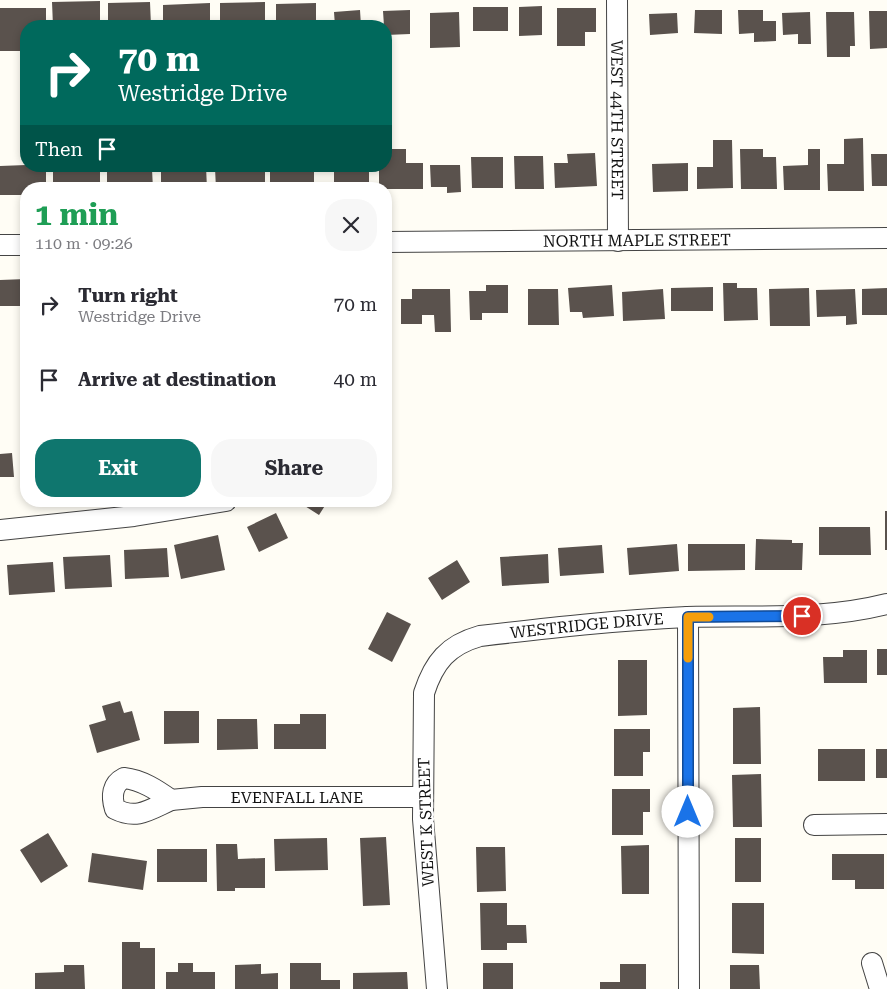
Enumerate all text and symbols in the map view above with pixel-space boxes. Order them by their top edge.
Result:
text: 70 m [118,39,200,80]
icon: right [35,40,100,105]
street label: WEST 44TH STREET [608,40,627,200]
text: Westridge Drive [118,81,287,106]
icon: arrive [93,135,121,163]
text: Then [35,138,83,161]
text: 1 min [35,197,118,232]
button: close [325,199,377,251]
street label: NORTH MAPLE STREET [543,230,731,250]
text: 110 m · 09:26 [35,234,133,253]
text: Turn right [78,284,178,307]
icon: right [35,291,63,319]
text: 70 m [334,293,377,316]
text: Westridge Drive [78,307,201,326]
icon: arrive [35,366,63,394]
text: Arrive at destination [78,368,276,391]
text: 40 m [334,368,377,391]
button: Exit [35,439,201,497]
button: Share [211,439,377,497]
pin [781,595,823,637]
icon: arrive [788,602,816,630]
street label: WESTRIDGE DRIVE [509,609,664,642]
street label: WEST K STREET [414,757,438,887]
position arrow [661,785,713,837]
street label: EVENFALL LANE [230,788,363,807]

